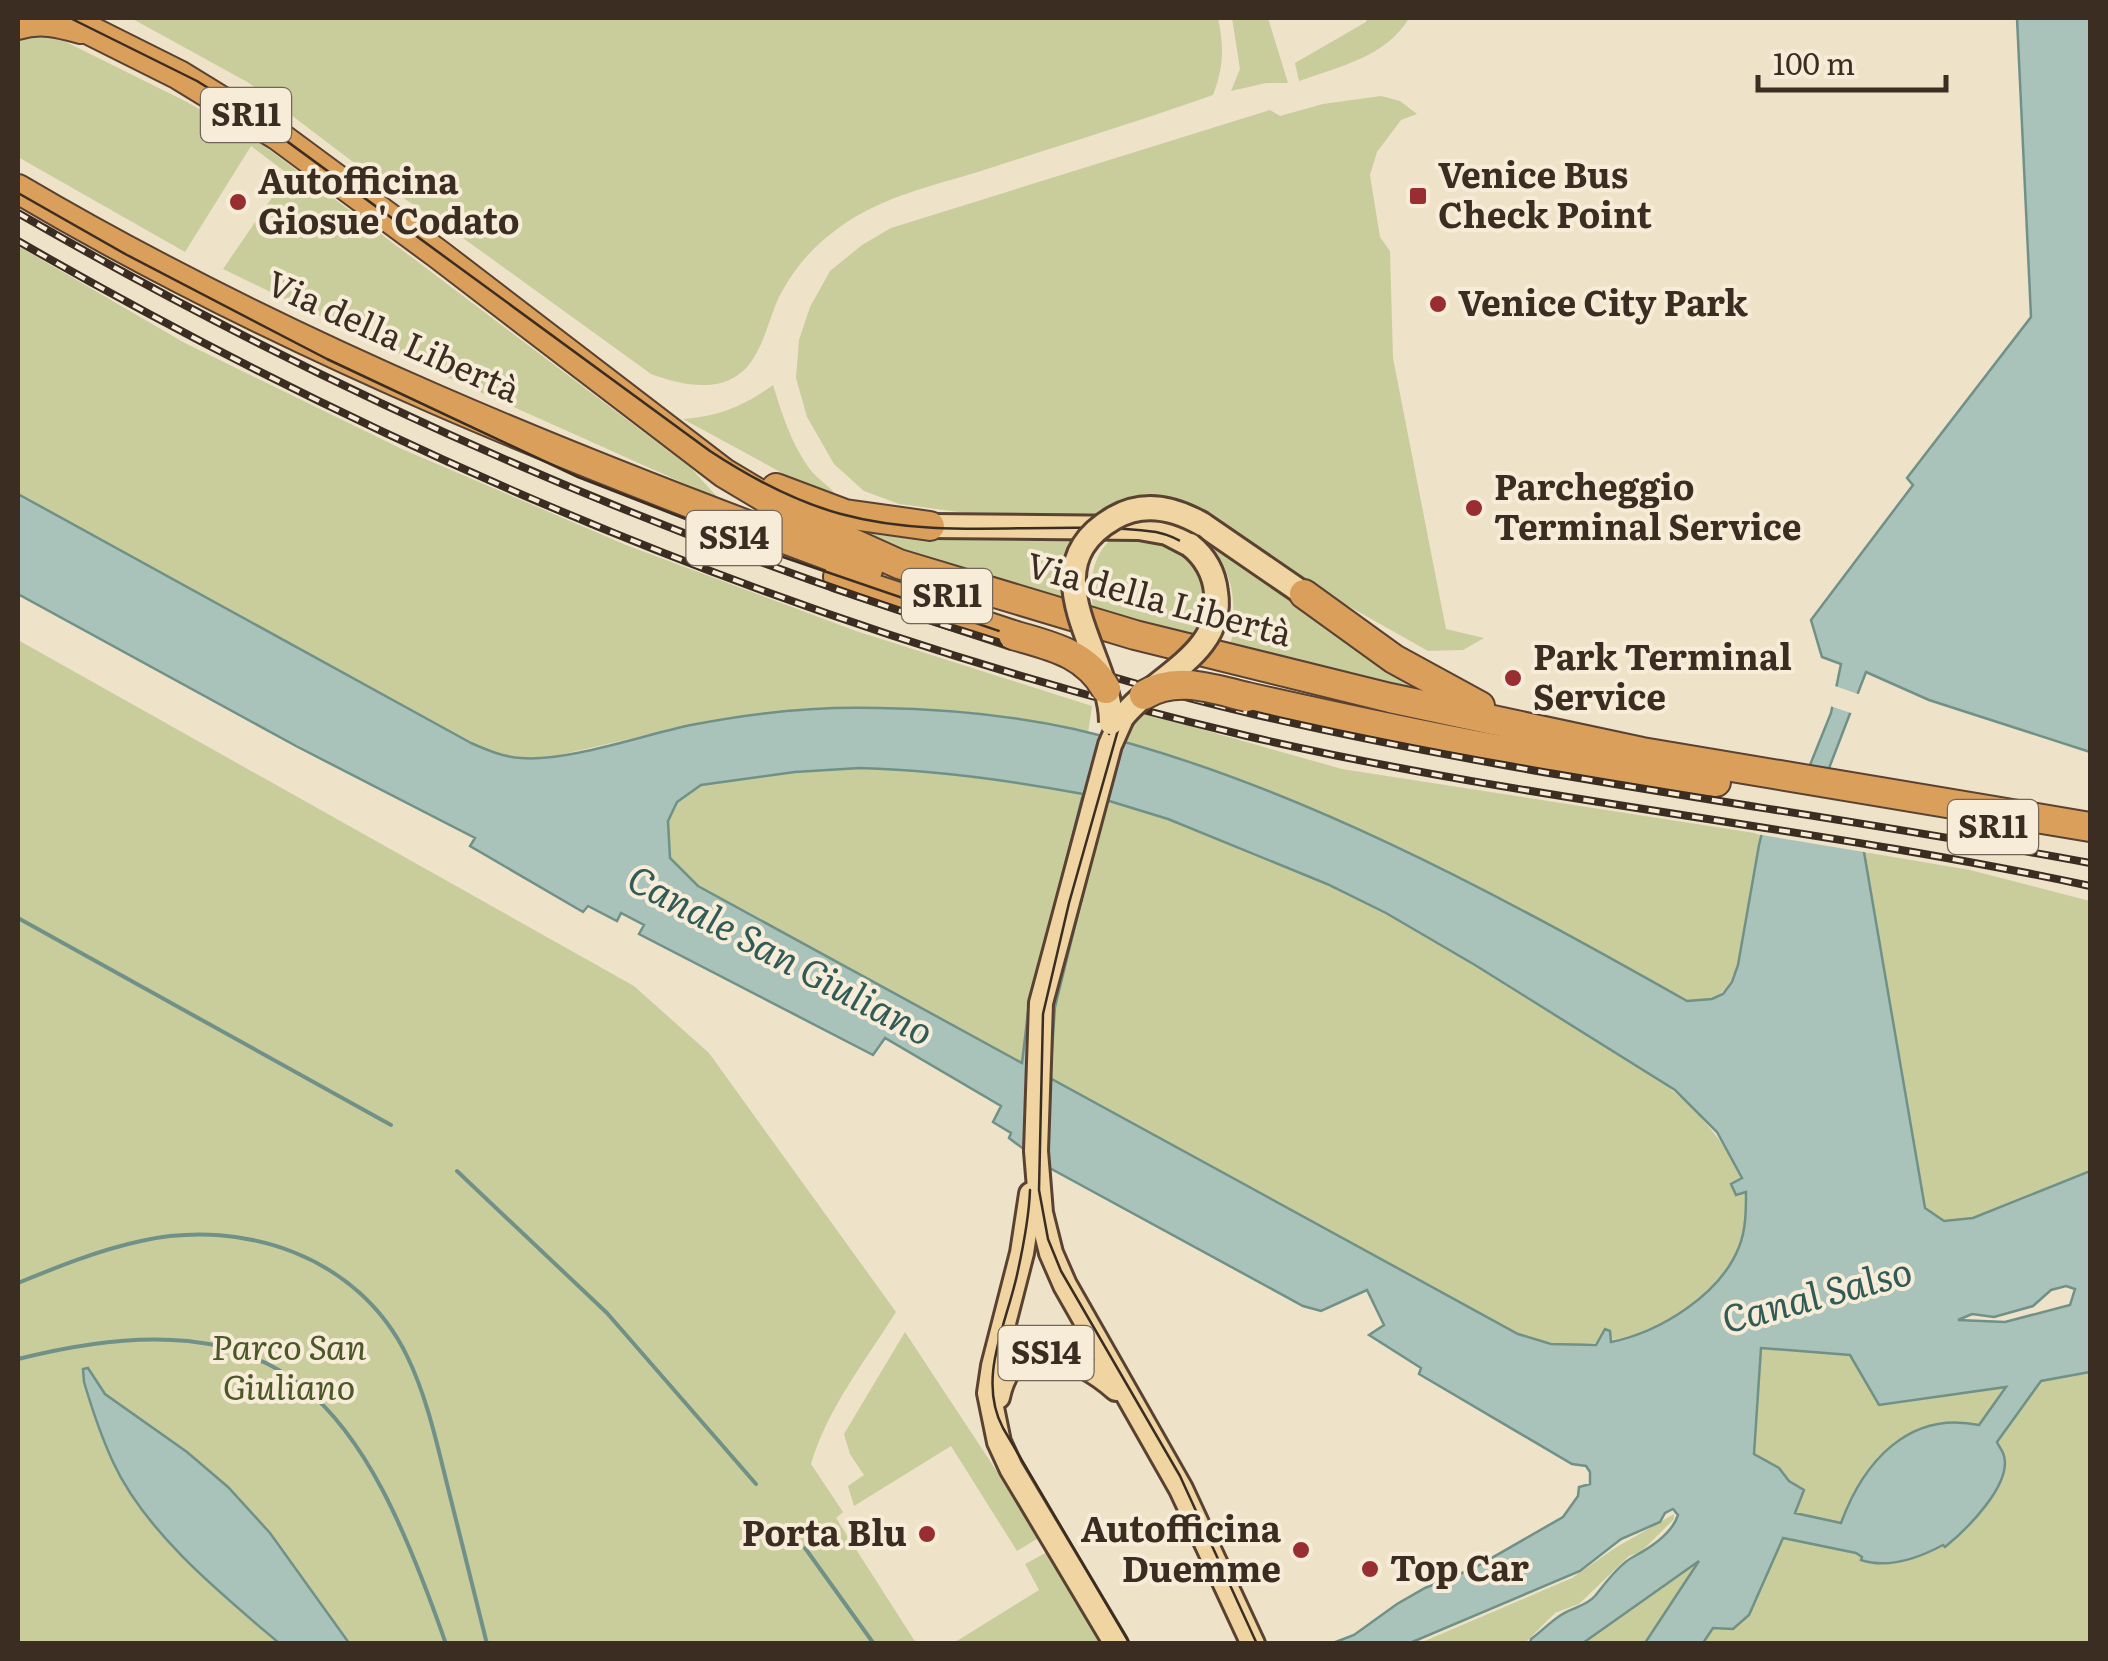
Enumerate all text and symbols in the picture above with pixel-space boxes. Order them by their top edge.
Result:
scale bar [1758,30,1946,92]
text: 100 m [1773,40,1855,84]
road number: SR11 [201,88,291,142]
place label: Venice Bus Check Point [1438,147,1652,239]
place label: Autofficina Giosue' Codato [258,153,520,245]
marker: Venice Bus Check Point [1407,185,1429,207]
marker: Autofficina Giosue' Codato [227,191,249,213]
street label: Via della Libertà [259,255,529,413]
place label: Venice City Park [1458,275,1748,327]
marker: Venice City Park [1427,293,1449,315]
place label: Parcheggio Terminal Service [1494,459,1801,551]
marker: Parcheggio Terminal Service [1463,497,1485,519]
road number: SS14 [686,511,782,565]
street label: Via della Libertà [1021,537,1298,658]
road number: SR11 [902,569,992,623]
place label: Park Terminal Service [1533,629,1792,721]
marker: Park Terminal Service [1502,667,1524,689]
road number: SR11 [1948,800,2038,854]
water label: Canale San Giuliano [618,848,945,1058]
water label: Canal Salso [1715,1240,1918,1345]
park label: Parco San Giuliano [211,1319,367,1411]
road number: SS14 [998,1326,1094,1380]
place label: Autofficina Duemme [1081,1501,1282,1593]
place label: Porta Blu [742,1505,907,1557]
marker: Porta Blu [916,1523,938,1545]
marker: Autofficina Duemme [1290,1539,1312,1561]
place label: Top Car [1390,1540,1529,1592]
marker: Top Car [1359,1558,1381,1580]

